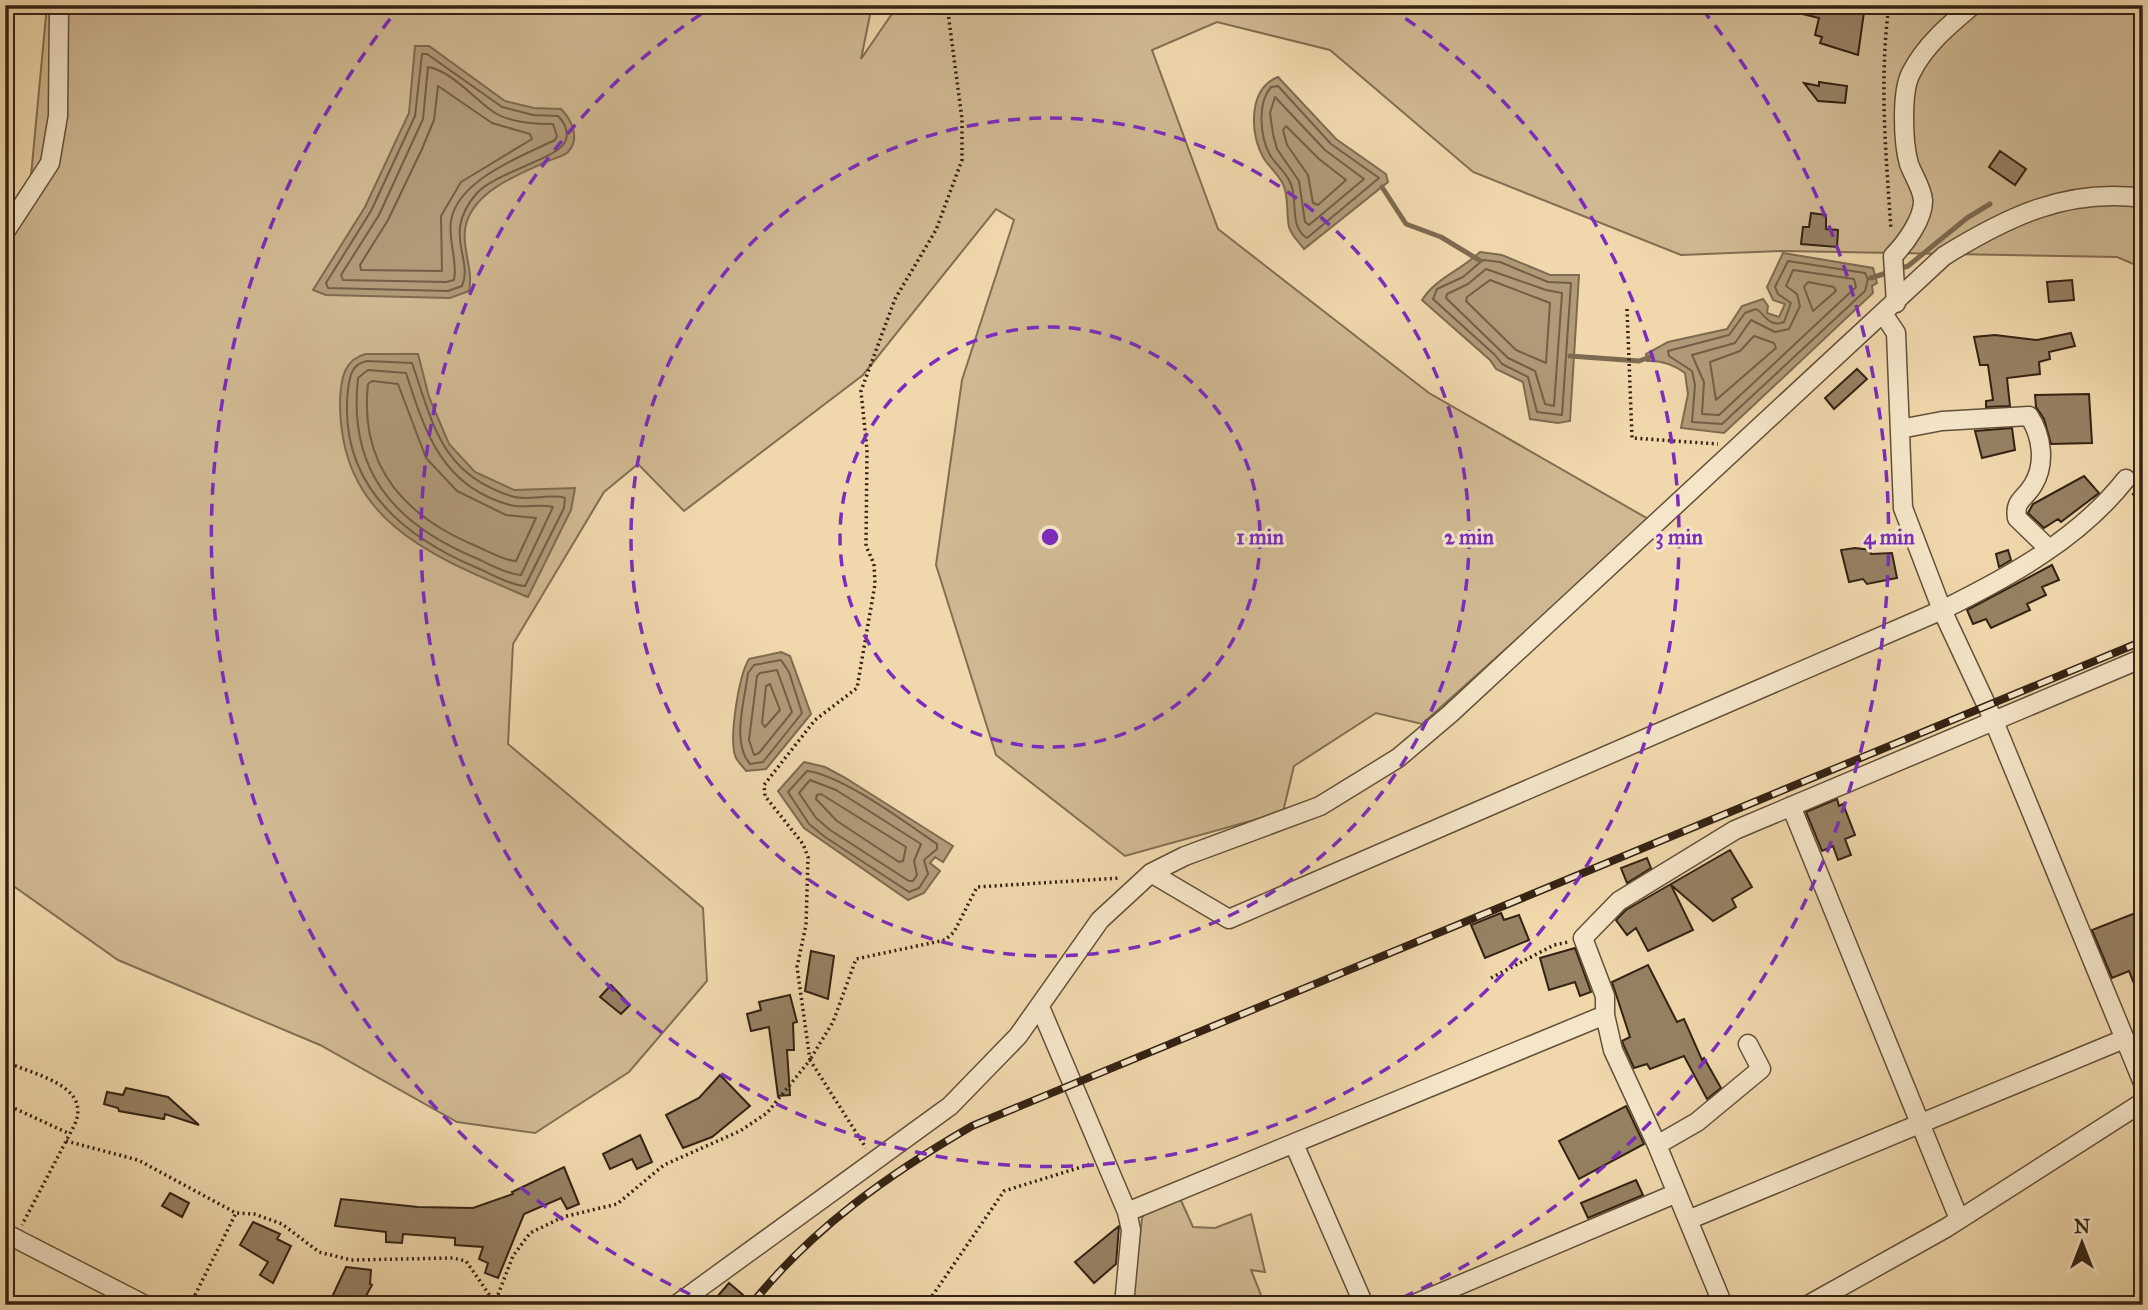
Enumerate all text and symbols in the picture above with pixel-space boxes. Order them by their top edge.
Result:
text: 1 min [1236,524,1284,550]
text: 2 min [1444,524,1494,550]
text: 3 min [1655,524,1703,550]
text: 4 min [1863,524,1915,550]
centre of rings [1038,525,1062,549]
north arrow [2046,1208,2116,1278]
text: N [2074,1215,2090,1238]

